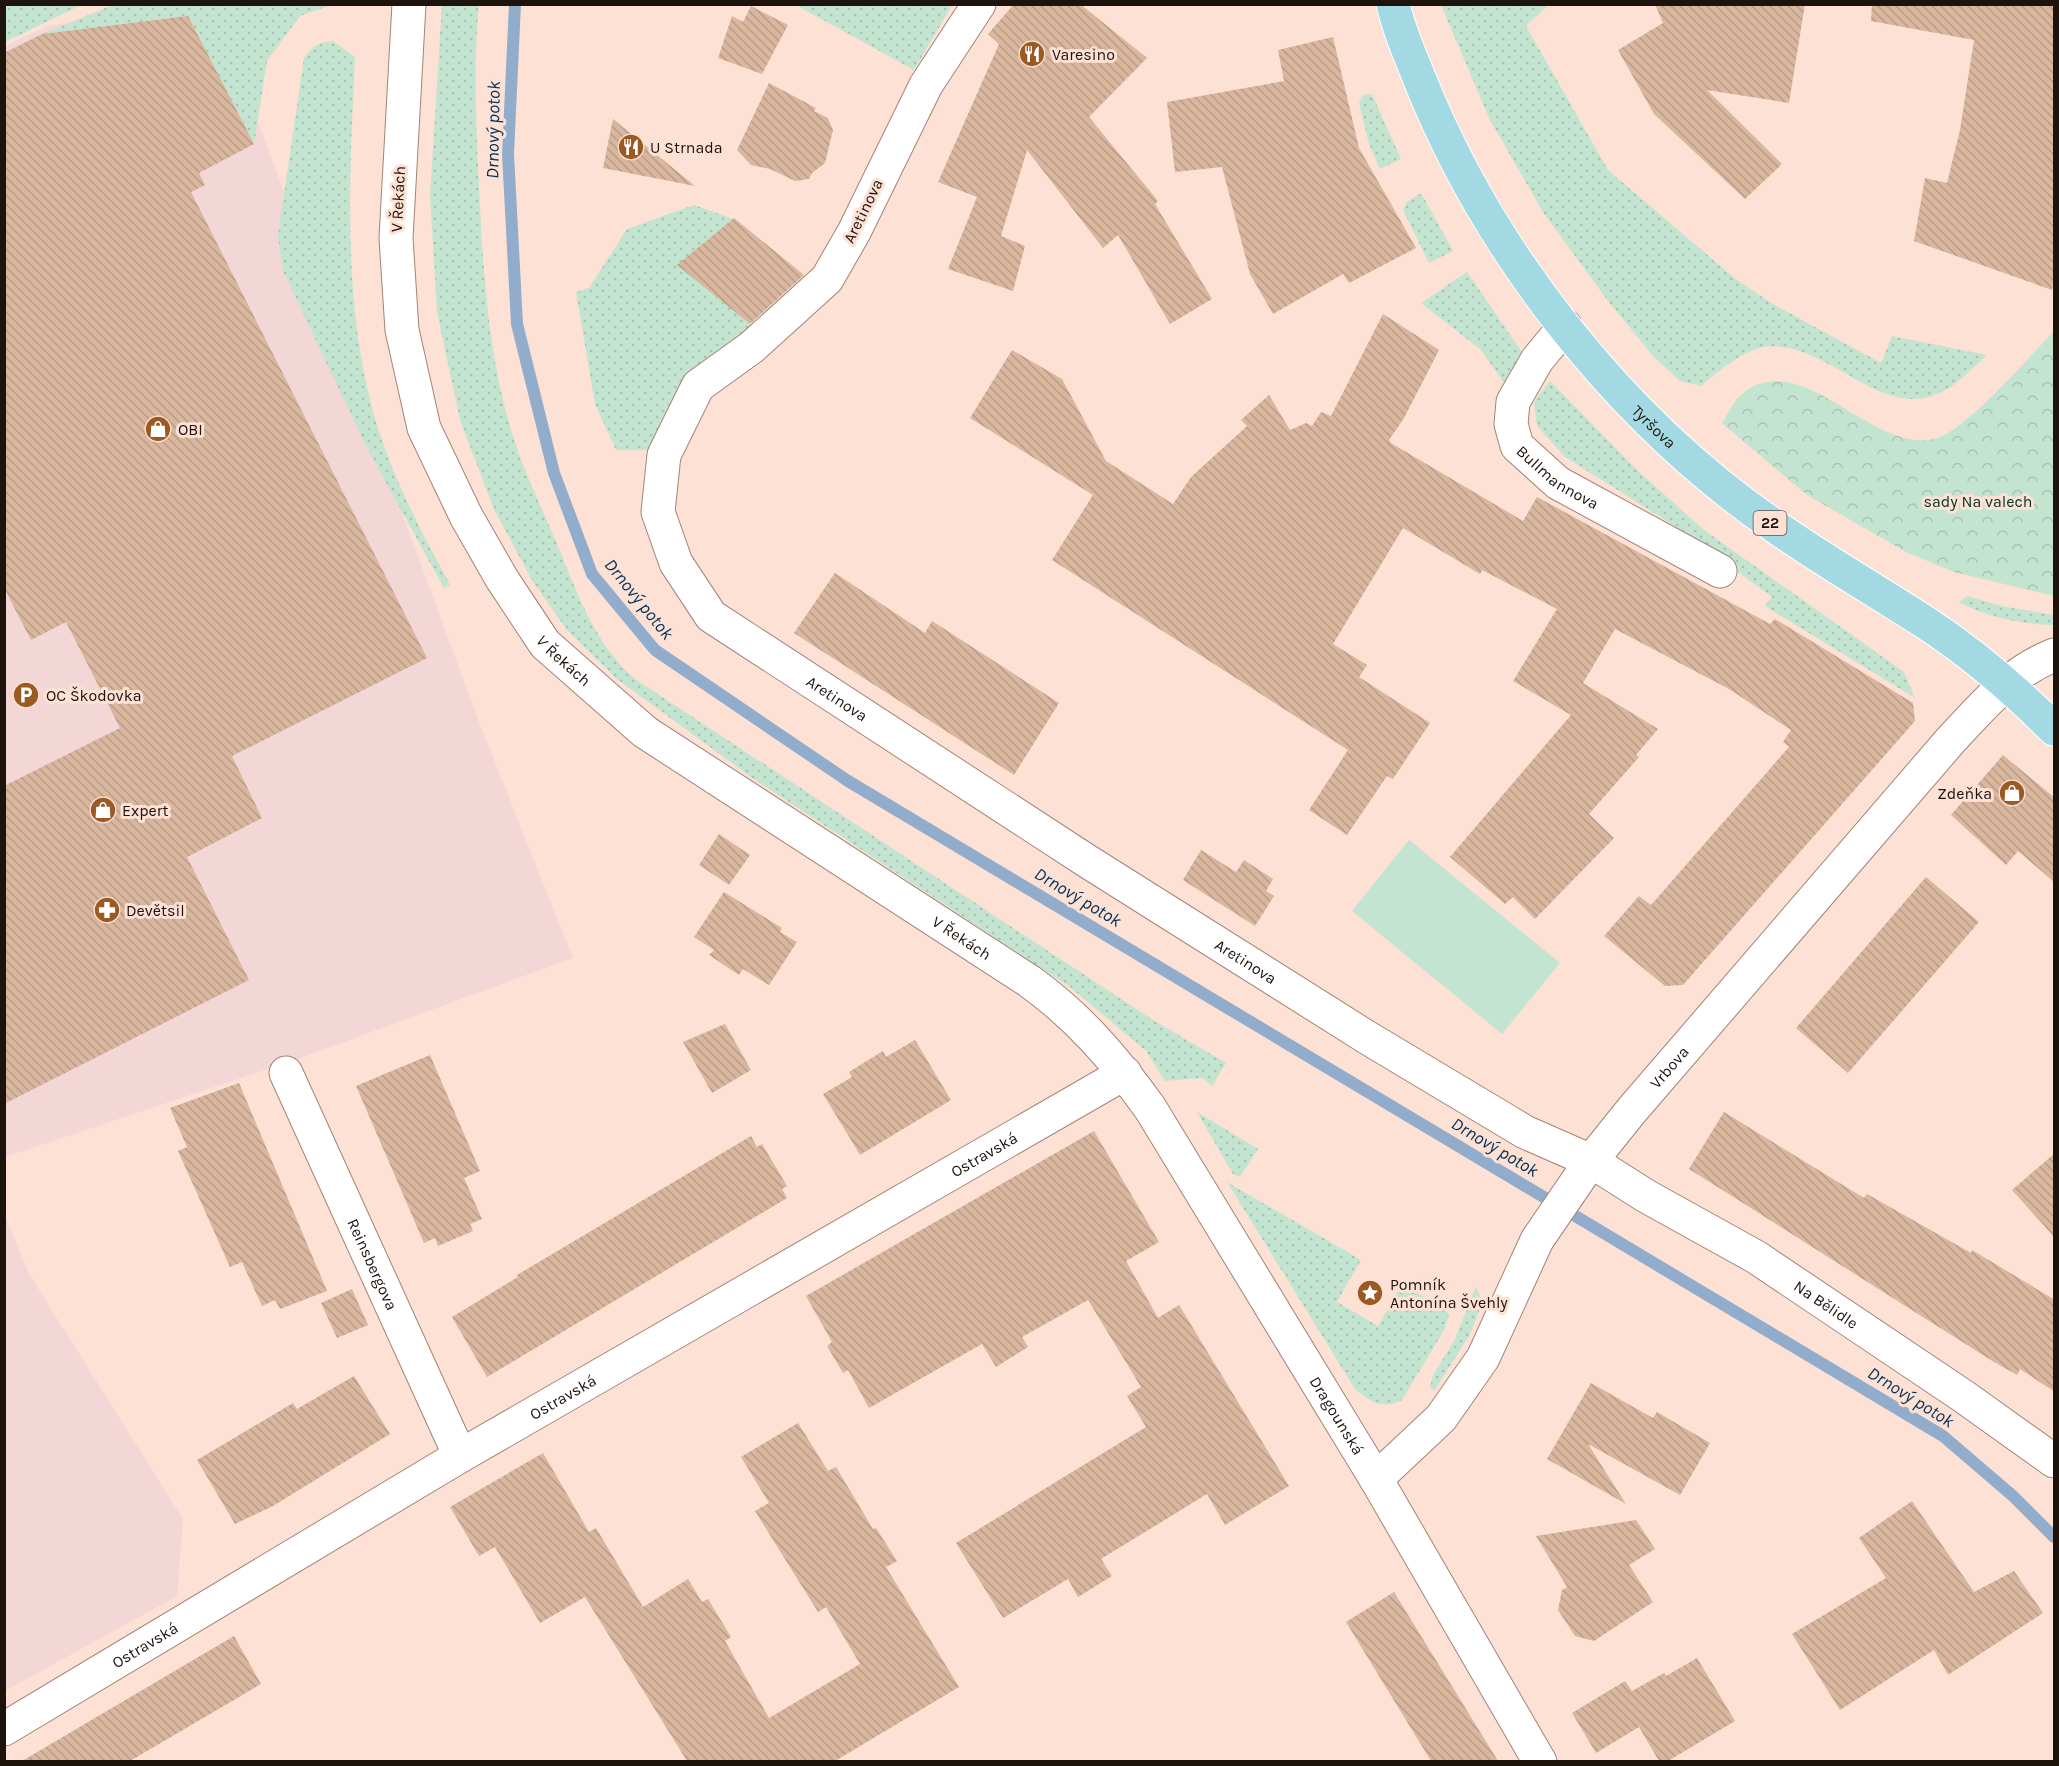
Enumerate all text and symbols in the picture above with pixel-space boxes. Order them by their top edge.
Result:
restaurant icon: Varesino [1017,39,1047,69]
place label: Varesino [1052,45,1115,64]
water label: Drnový potok [481,80,505,179]
restaurant icon: U Strnada [616,132,646,162]
place label: U Strnada [650,138,722,157]
street label: V Řekách [387,165,409,233]
street label: Aretinova [839,176,887,246]
street label: Tyršova [1628,401,1680,452]
shop icon: OBI [143,414,173,444]
place label: OBI [178,420,203,439]
street label: Bullmannova [1513,441,1602,513]
park label: sady Na valech [1924,492,2032,511]
road number: 22 [1754,511,1786,535]
water label: Drnový potok [600,554,679,645]
street label: V Řekách [532,632,595,690]
street label: Aretinova [803,671,871,725]
parking icon: OC Škodovka [11,680,41,710]
place label: OC Škodovka [46,686,141,705]
shop icon: Zdeňka [1997,778,2027,808]
place label: Zdeňka [1937,784,1992,803]
shop icon: Expert [88,795,118,825]
place label: Expert [122,801,169,820]
water label: Drnový potok [1030,862,1126,932]
pharmacy icon: Devětsil [92,895,122,925]
place label: Devětsil [126,901,185,920]
street label: V Řekách [929,911,995,964]
street label: Aretinova [1212,935,1280,988]
street label: Vrbova [1646,1042,1692,1092]
water label: Drnový potok [1447,1112,1543,1182]
street label: Ostravská [947,1128,1021,1181]
street label: Reinsbergova [344,1215,402,1313]
place label: Pomník Antonína Švehly [1390,1275,1508,1312]
street label: Na Bělidle [1791,1276,1862,1333]
place icon: Pomník Antonína Švehly [1355,1278,1385,1308]
water label: Drnový potok [1864,1362,1959,1433]
street label: Ostravská [526,1370,599,1423]
street label: Dragounská [1306,1373,1368,1458]
street label: Ostravská [108,1618,181,1672]

